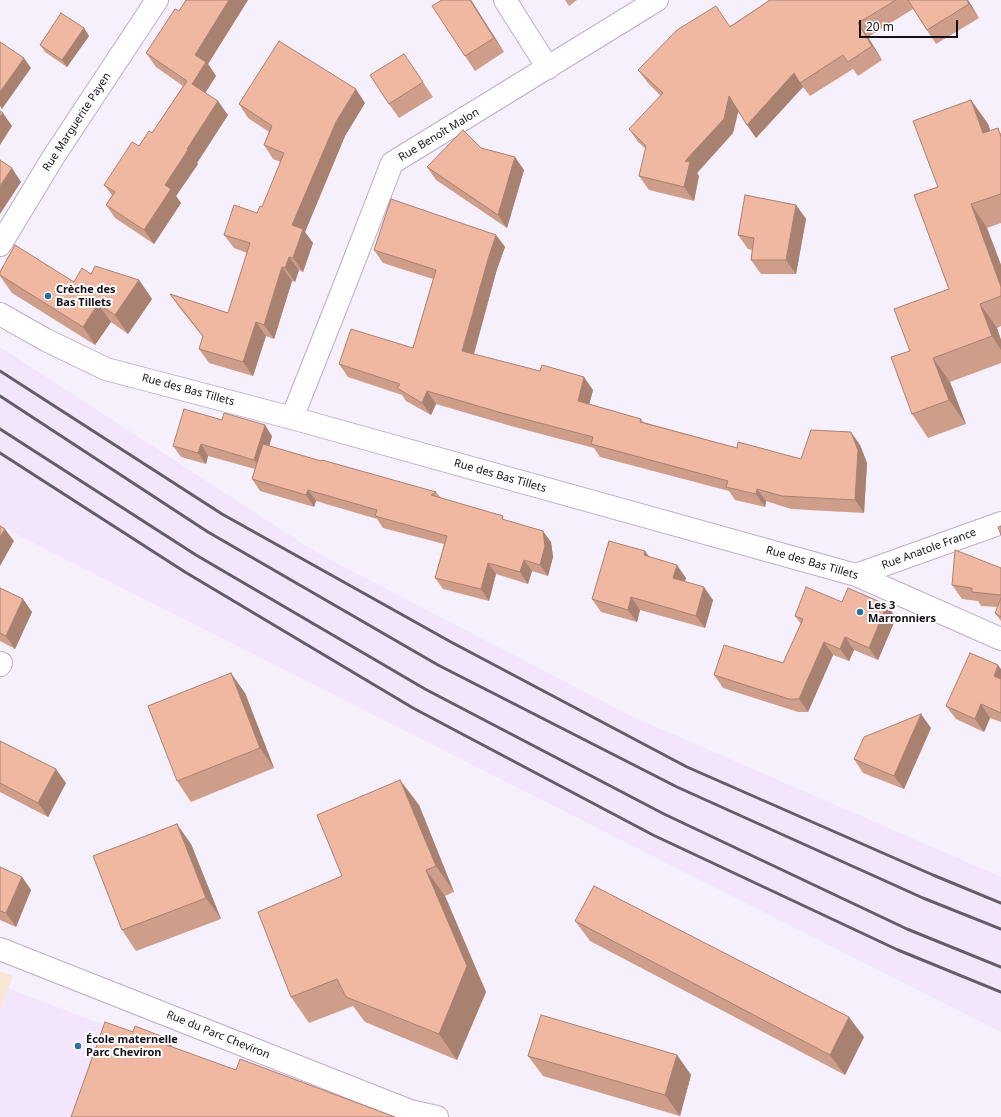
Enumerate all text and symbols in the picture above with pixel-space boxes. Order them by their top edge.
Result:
scale bar [861,12,960,38]
text: 20 m [866,18,894,35]
street label: Rue Marguerite Payen [40,70,114,174]
street label: Rue Benoît Malon [396,106,482,164]
place label: Crèche des Bas Tillets [56,283,116,309]
marker: Crèche des Bas Tillets [43,291,53,301]
street label: Rue des Bas Tillets [140,371,236,409]
street label: Rue des Bas Tillets [452,457,548,495]
street label: Rue Anatole France [880,526,978,572]
street label: Rue des Bas Tillets [764,544,860,582]
place label: Les 3 Marronniers [868,599,936,625]
marker: Les 3 Marronniers [855,607,865,617]
street label: Rue du Parc Cheviron [164,1008,272,1062]
place label: École maternelle Parc Cheviron [86,1033,178,1059]
marker: École maternelle Parc Cheviron [73,1041,83,1051]

